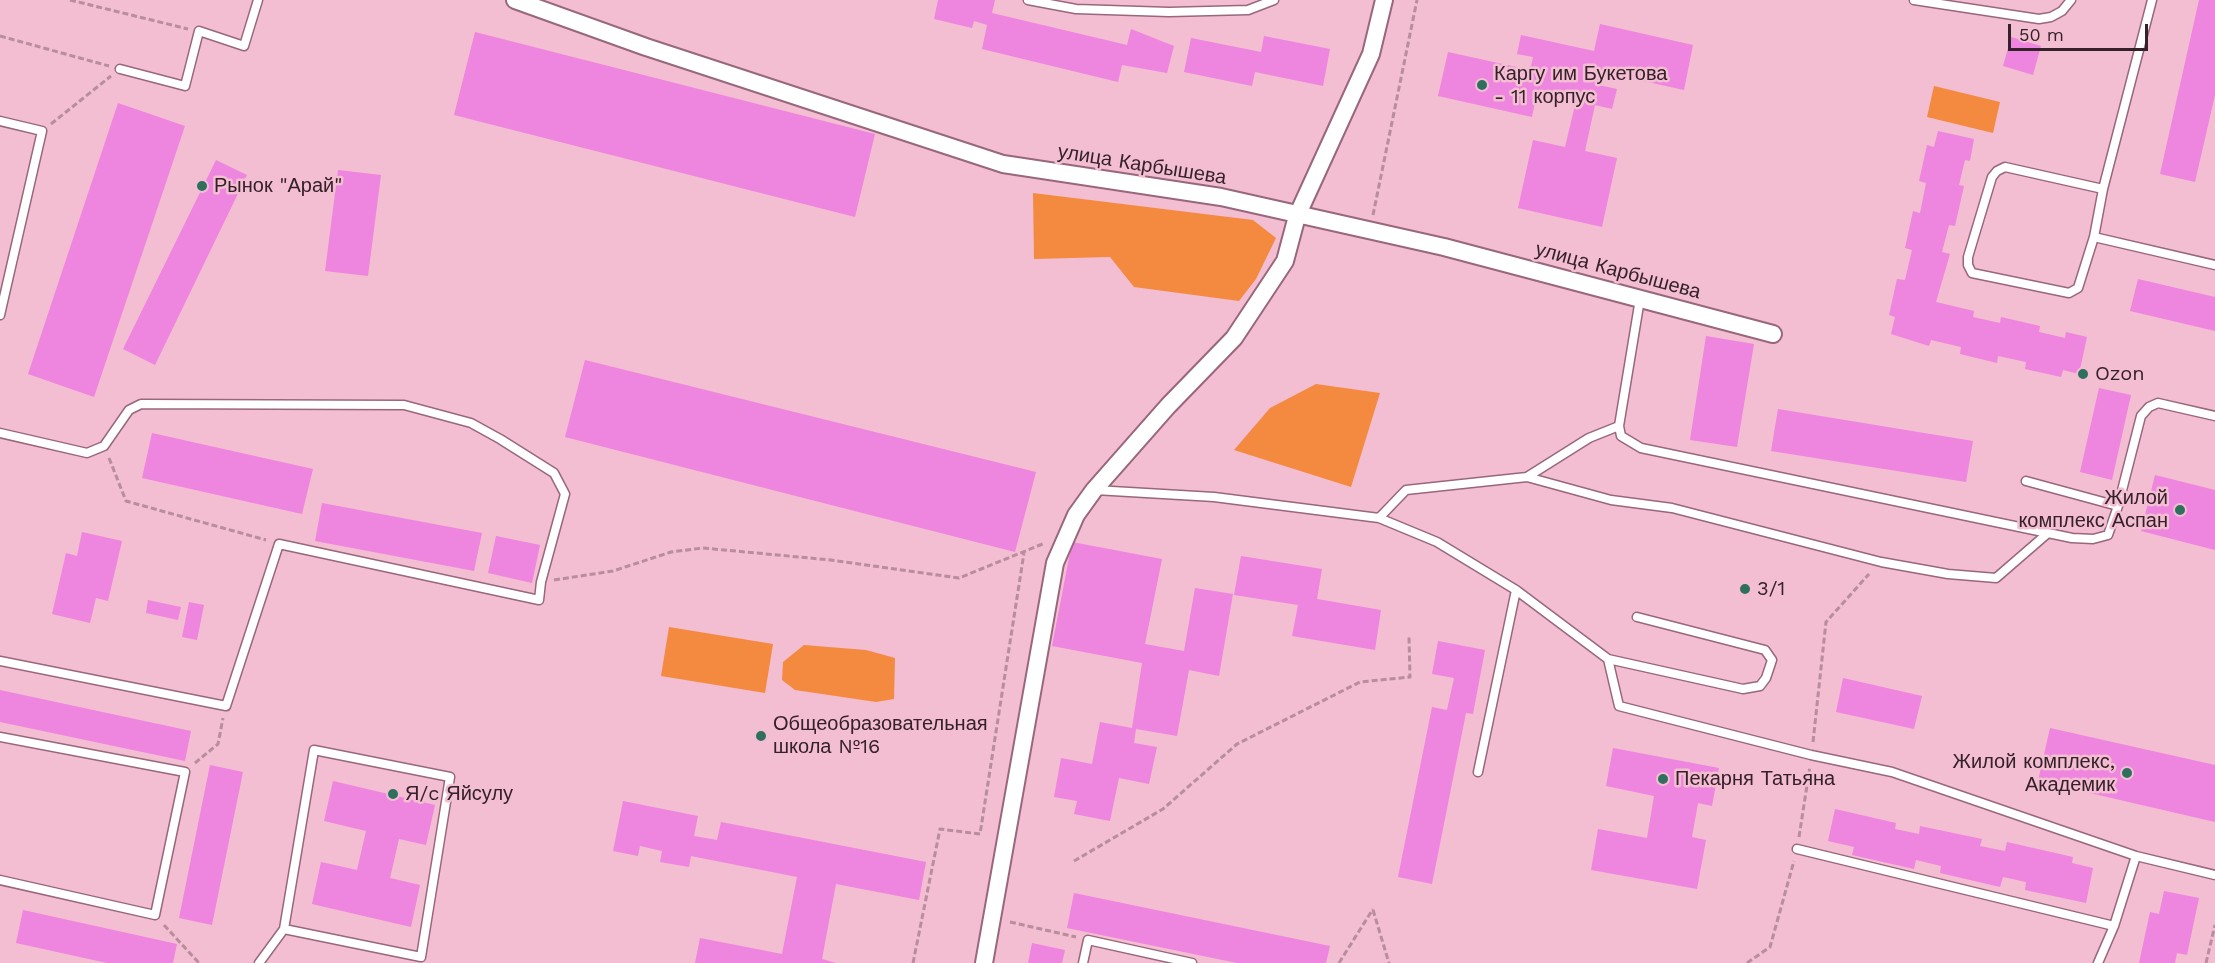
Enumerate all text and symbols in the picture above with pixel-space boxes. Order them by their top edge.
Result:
scale bar [2011,12,2150,50]
text: 50 m [2019,24,2064,45]
place label: Каргу им Букетова - 11 корпус [1494,62,1667,109]
marker: Каргу им Букетова - 11 корпус [1475,78,1489,92]
street label: улица Карбышева [1056,140,1228,190]
place label: Рынок "Арай" [214,174,342,198]
marker: Рынок "Арай" [195,179,209,193]
street label: улица Карбышева [1533,237,1703,305]
place label: Ozon [2095,362,2145,386]
marker: Ozon [2076,367,2090,381]
place label: Жилой комплекс Аспан [2018,486,2168,533]
marker: Жилой комплекс Аспан [2173,503,2187,517]
place label: 3/1 [1757,577,1785,601]
marker: 3/1 [1738,582,1752,596]
place label: Общеобразовательная школа №16 [773,712,988,759]
marker: Общеобразовательная школа №16 [754,729,768,743]
place label: Жилой комплекс, Академик [1953,750,2115,797]
marker: Жилой комплекс, Академик [2120,766,2134,780]
place label: Пекарня Татьяна [1675,767,1835,791]
marker: Пекарня Татьяна [1656,772,1670,786]
place label: Я/c Яйсулу [405,782,513,806]
marker: Я/c Яйсулу [386,787,400,801]

